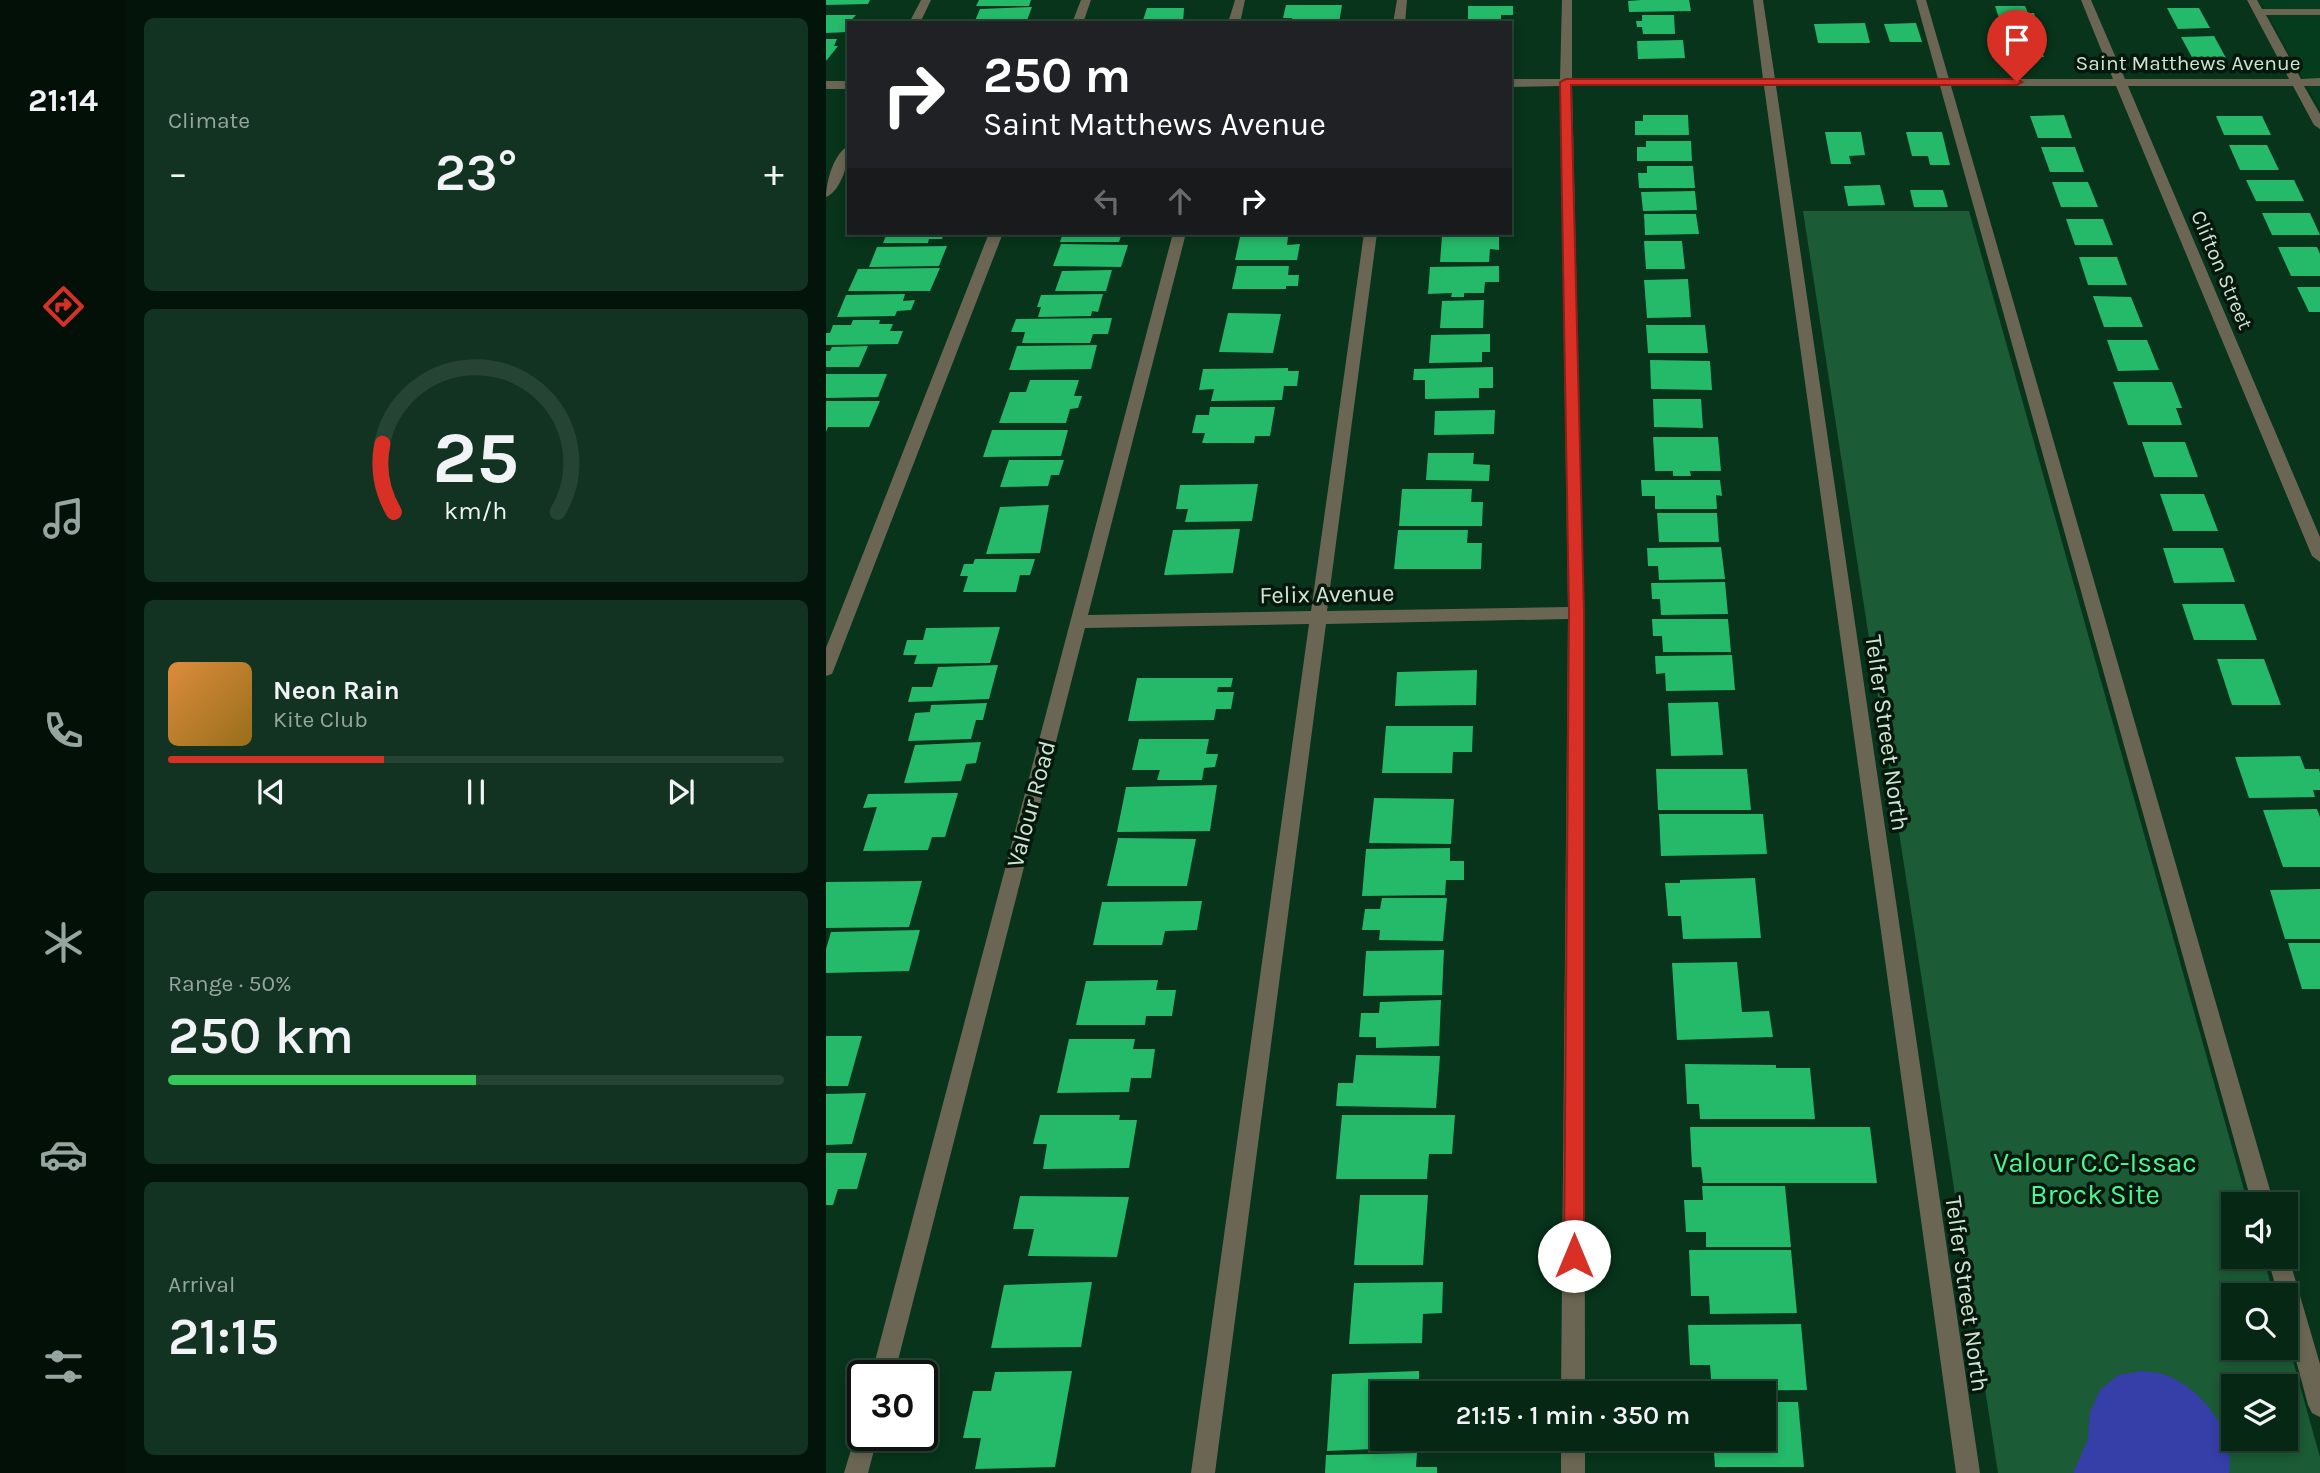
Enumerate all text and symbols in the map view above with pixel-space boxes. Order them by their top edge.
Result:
pin [1987,10,2047,82]
icon: arrive [1998,21,2036,59]
text: 250 m [983,47,1131,104]
icon: right [868,49,959,140]
street label: Saint Matthews Avenue [2075,51,2301,75]
text: 21:14 [28,82,98,119]
text: Saint Matthews Avenue [983,106,1326,143]
text: Climate [168,107,250,134]
text: 23° [435,142,517,203]
text: − [168,151,188,196]
text: + [764,151,784,196]
icon: left [1088,182,1126,220]
icon: ahead [1161,182,1199,220]
icon: right [1234,182,1272,220]
street label: Clifton Street [2186,207,2258,333]
icon: directions [39,282,88,331]
text: 25 [433,415,519,500]
icon: music [39,494,88,543]
text: km/h [444,495,508,524]
street label: Felix Avenue [1259,579,1395,609]
street label: Telfer Street North [1859,633,1915,833]
text: Neon Rain [273,675,400,706]
icon: phone [39,706,88,755]
text: Kite Club [273,706,368,733]
street label: Valour Road [1001,738,1061,870]
icon: previous [252,773,290,811]
icon: pause [457,773,495,811]
icon: next [662,773,700,811]
icon: climate [39,918,88,967]
text: Range · 50% [168,970,292,997]
text: 250 km [168,1005,354,1066]
icon: car [39,1130,88,1179]
park label: Valour C.C-Issac Brock Site [1993,1146,2197,1211]
map controls [2221,1192,2298,1451]
button: sound [2221,1192,2298,1269]
street label: Telfer Street North [1939,1194,1995,1394]
position arrow [1537,1219,1611,1293]
text: Arrival [168,1271,235,1298]
button: search [2221,1283,2298,1360]
text: 21:15 [168,1306,279,1367]
icon: filters [39,1342,88,1391]
speed limit sign: 30 [847,1360,938,1451]
button: layers [2221,1374,2298,1451]
text: 21:15 · 1 min · 350 m [1456,1400,1690,1431]

